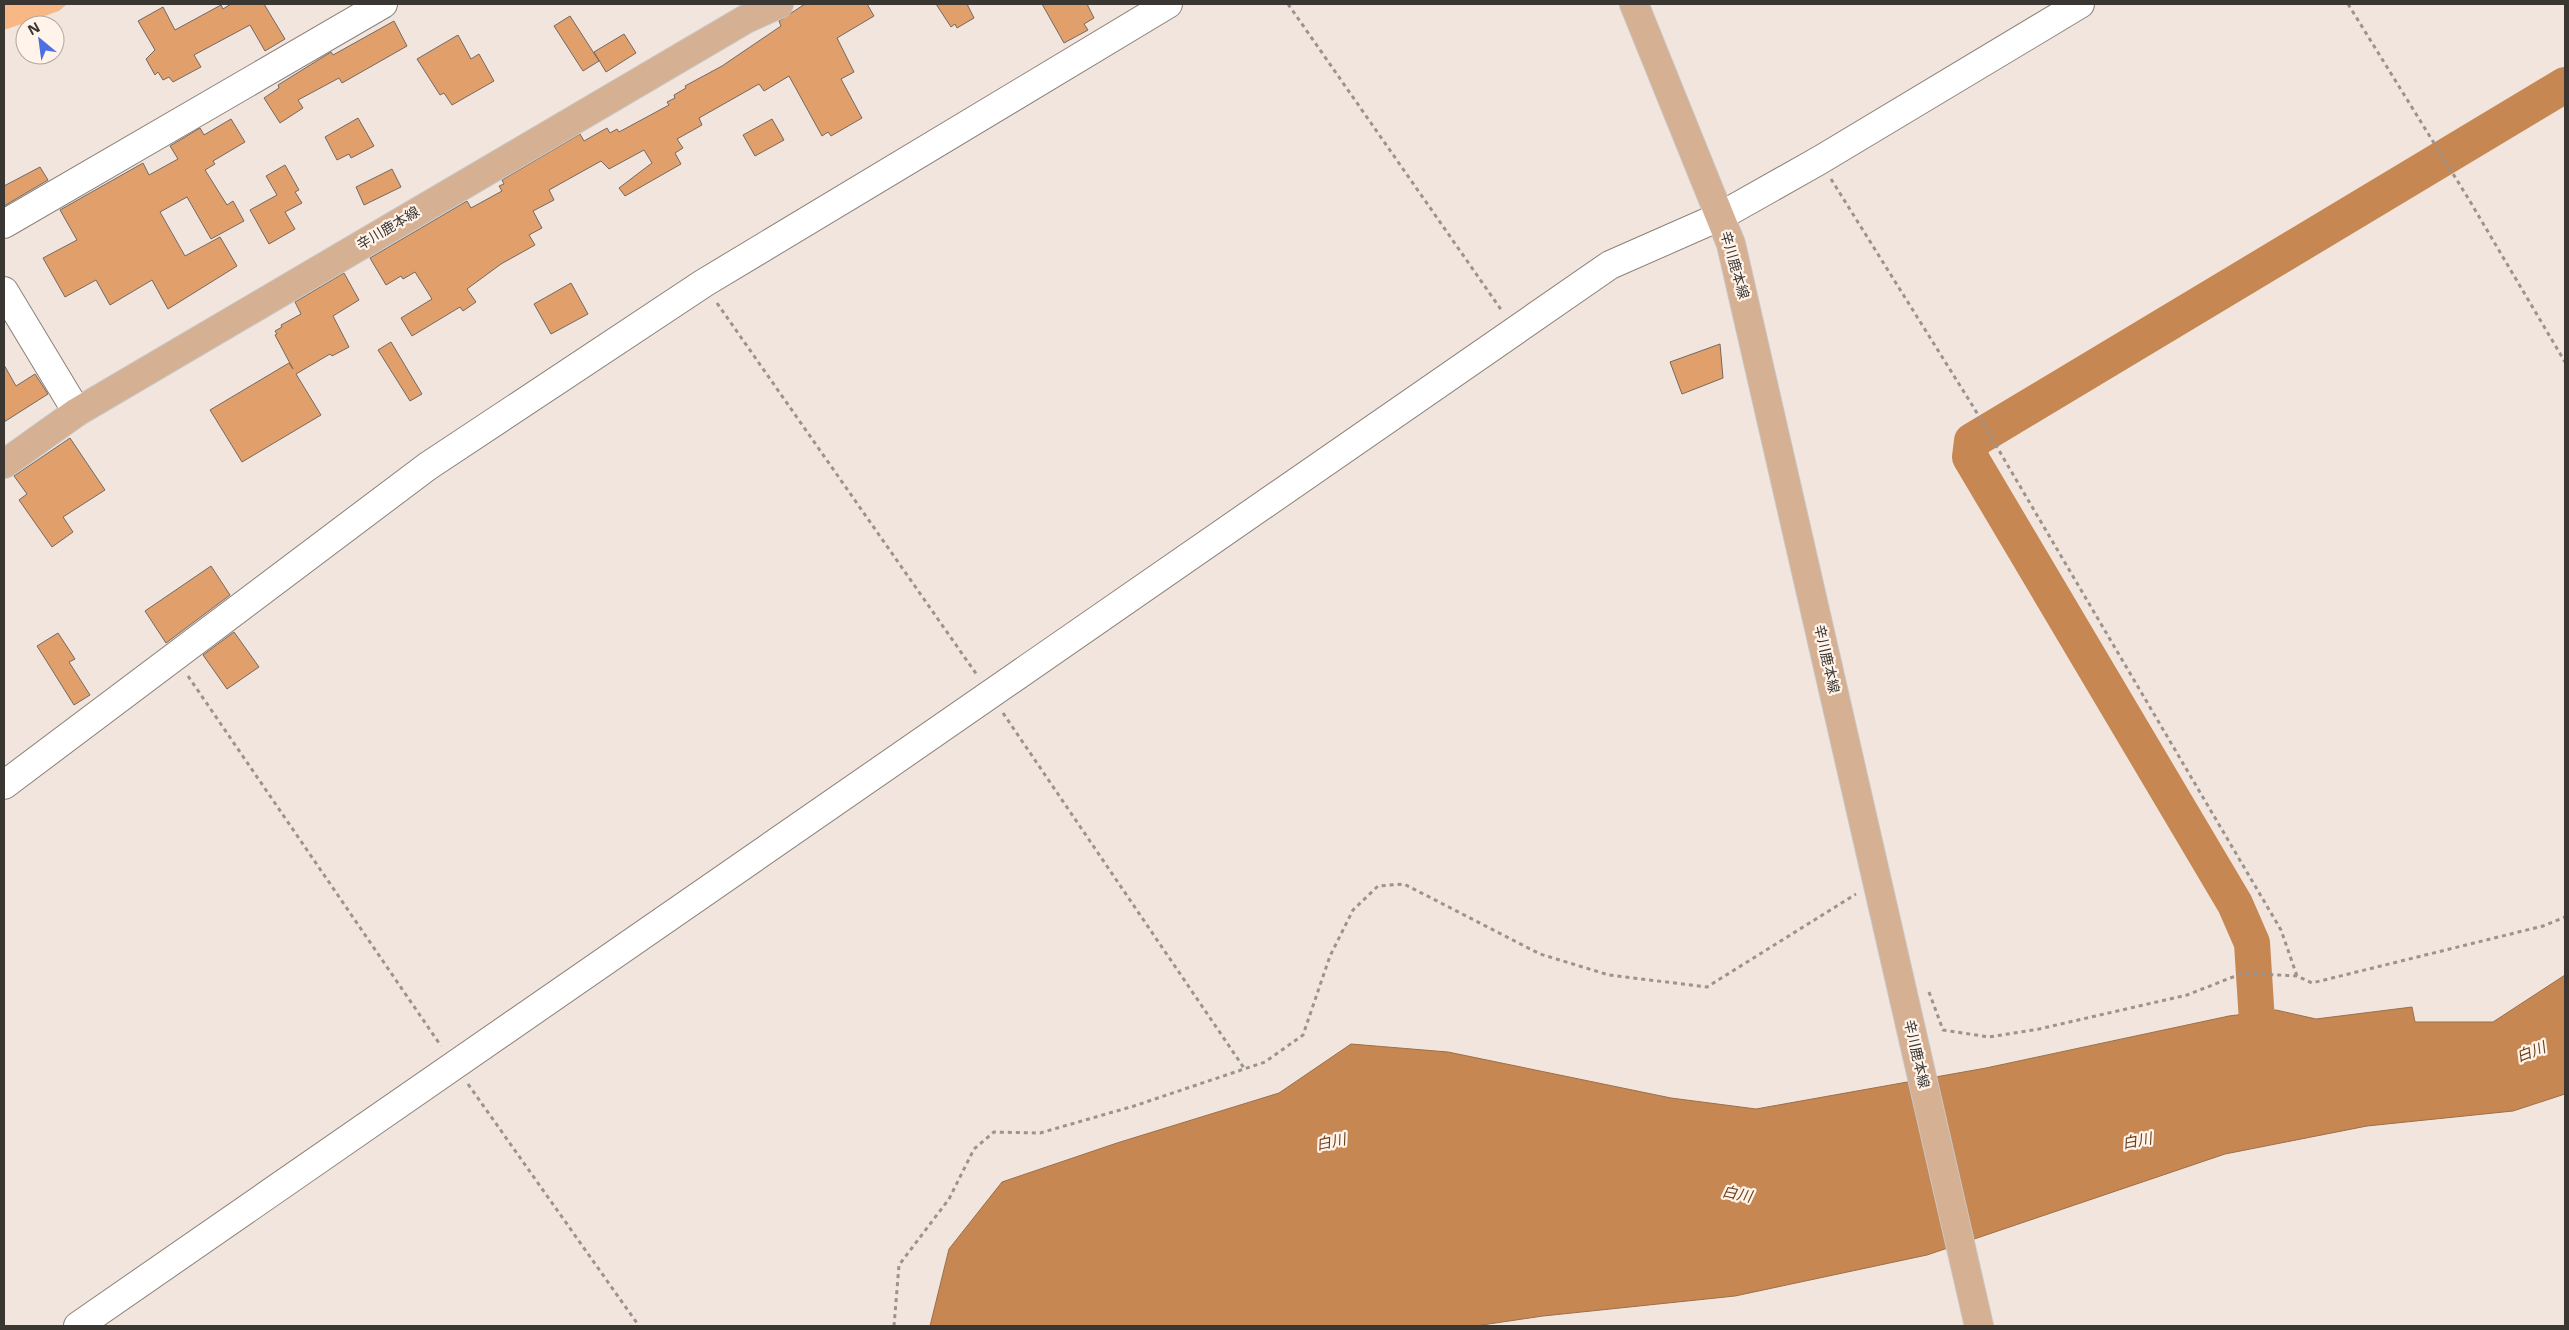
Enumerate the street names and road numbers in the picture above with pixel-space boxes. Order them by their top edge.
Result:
street label: 辛川鹿本線 [353,201,423,254]
street label: 辛川鹿本線 [1717,229,1754,301]
street label: 辛川鹿本線 [1810,623,1845,695]
street label: 辛川鹿本線 [1900,1018,1935,1090]

